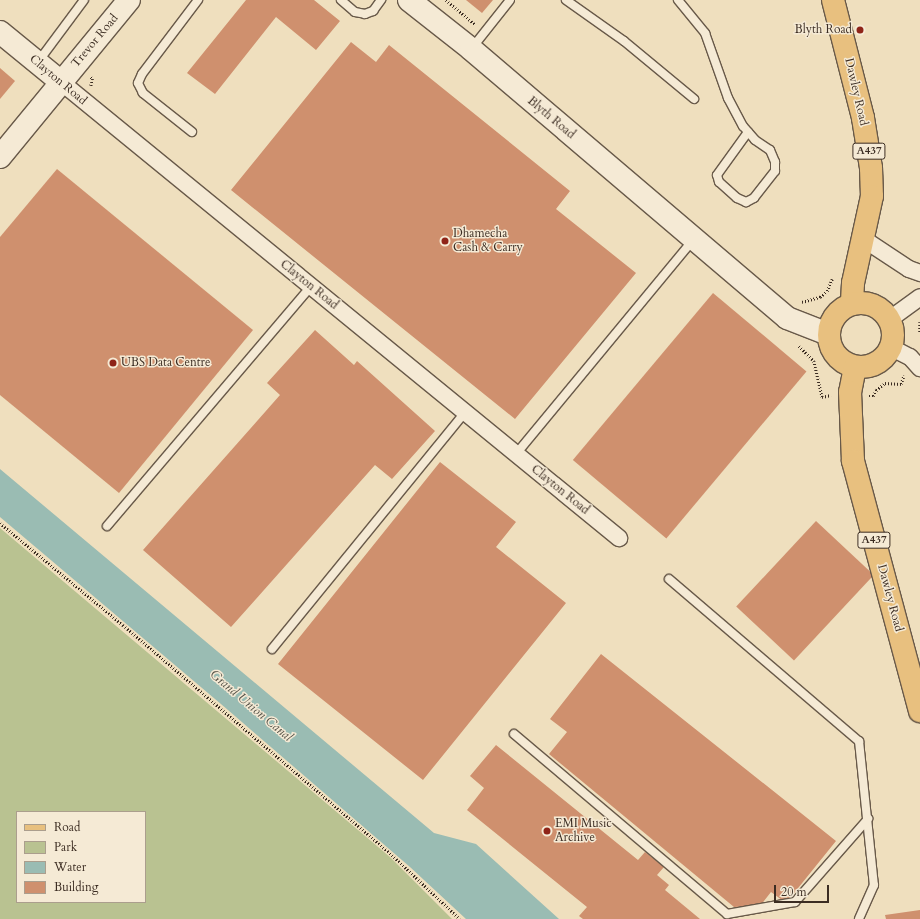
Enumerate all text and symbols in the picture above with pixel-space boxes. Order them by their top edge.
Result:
street label: Trevor Road [69,11,121,71]
place label: Blyth Road [794,23,852,37]
marker: Blyth Road [855,25,865,35]
street label: Clayton Road [26,52,90,108]
street label: Dawley Road [841,57,871,127]
street label: Blyth Road [524,94,578,142]
road number: A437 [852,142,886,160]
place label: Dhamecha Cash & Carry [453,227,523,255]
marker: Dhamecha Cash & Carry [440,236,450,246]
street label: Clayton Road [277,257,341,313]
place label: UBS Data Centre [121,356,210,370]
marker: UBS Data Centre [108,358,118,368]
street label: Clayton Road [528,462,592,518]
road number: A437 [857,531,891,549]
street label: Dawley Road [874,563,906,633]
water label: Grand Union Canal [206,667,296,745]
legend [16,811,146,903]
place label: EMI Music Archive [555,817,612,845]
text: Road [54,819,80,835]
marker: EMI Music Archive [542,826,552,836]
text: Park [54,839,77,855]
text: Water [54,859,86,875]
scale bar [776,877,831,903]
text: Building [54,879,98,895]
text: 20 m [781,884,807,900]

